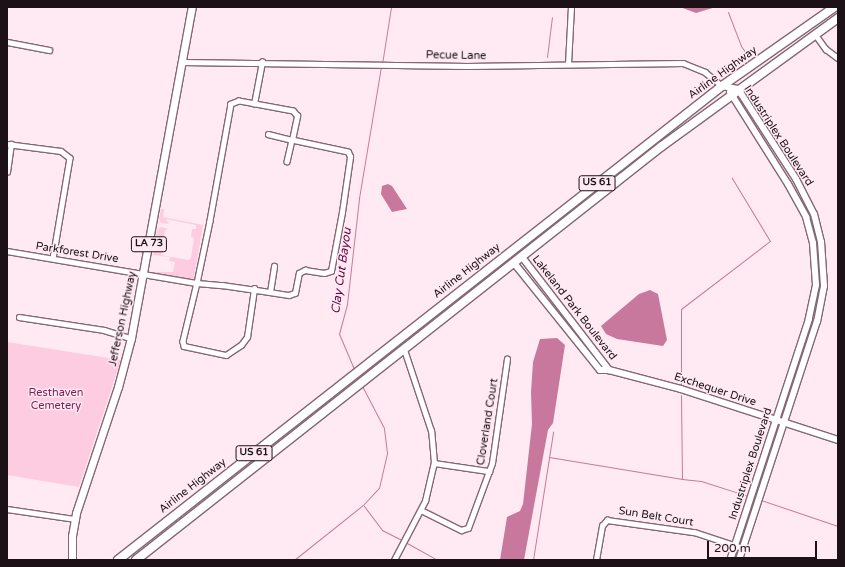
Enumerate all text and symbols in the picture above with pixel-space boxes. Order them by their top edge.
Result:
street label: Airline Highway [686,44,760,102]
street label: Pecue Lane [426,49,486,63]
street label: Industriplex Boulevard [741,83,815,189]
road number: US 61 [578,175,616,191]
water label: Clay Cut Bayou [329,227,355,315]
road number: LA 73 [130,236,168,252]
street label: Parkforest Drive [35,240,119,266]
street label: Airline Highway [431,241,503,301]
street label: Lakeland Park Boulevard [529,253,619,363]
street label: Jefferson Highway [106,270,140,368]
street label: Exchequer Drive [672,370,758,410]
street label: Cloverland Court [475,378,501,466]
park label: Resthaven Cemetery [29,387,83,413]
street label: Industriplex Boulevard [727,406,775,522]
road number: US 61 [235,445,273,461]
street label: Airline Highway [157,456,229,516]
street label: Sun Belt Court [618,505,694,529]
scale bar [709,533,819,559]
text: 200 m [714,541,751,555]

